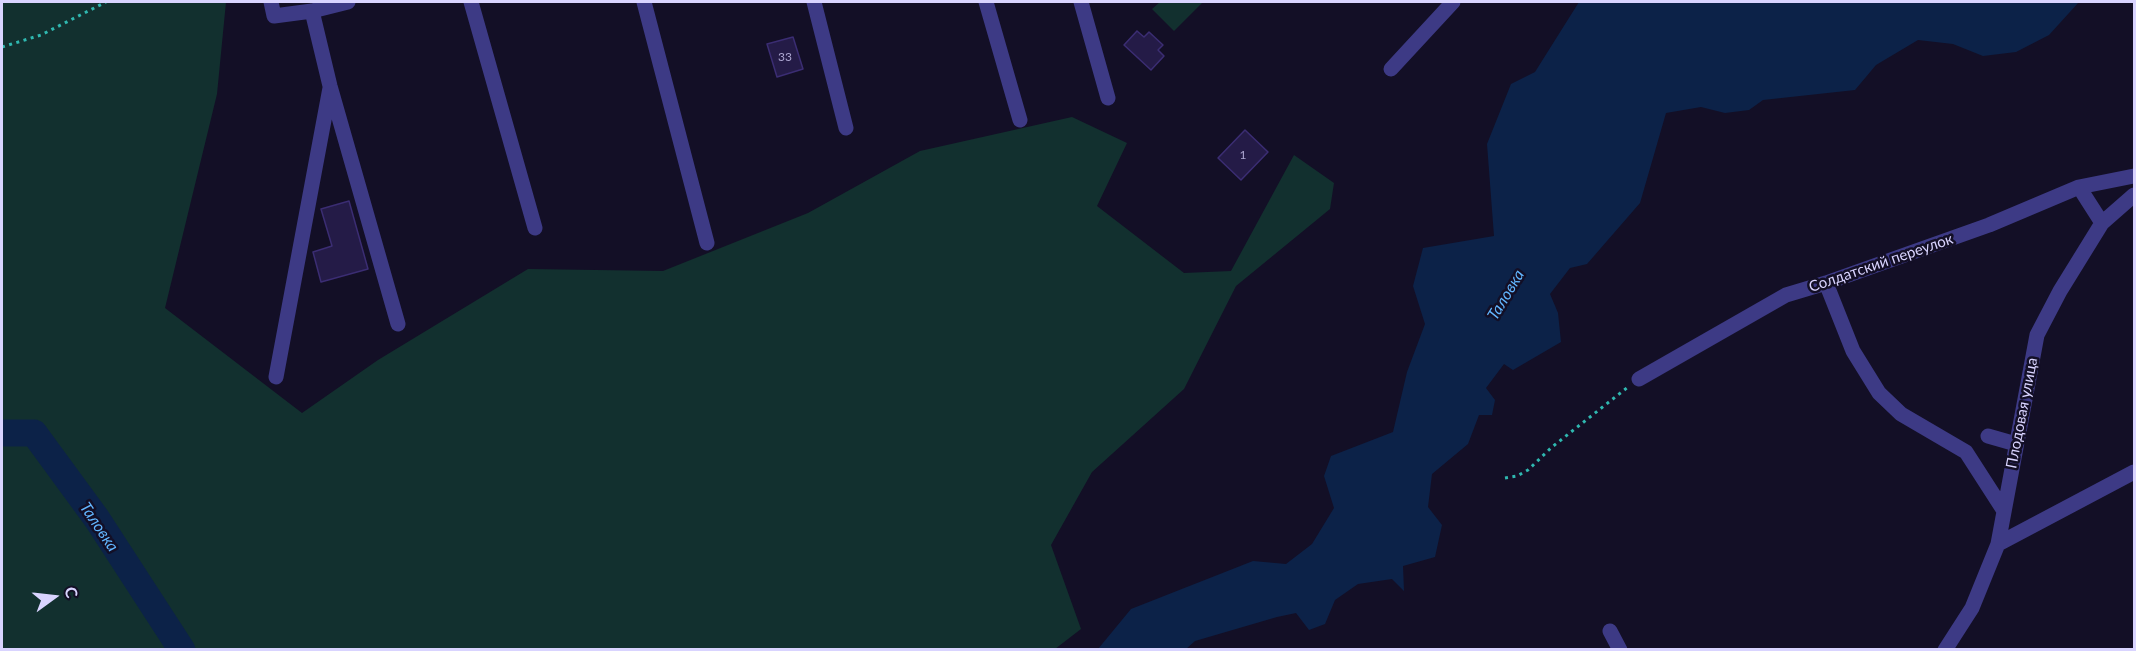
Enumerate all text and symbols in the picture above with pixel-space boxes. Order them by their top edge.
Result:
house number: 33 [778,50,792,64]
house number: 1 [1240,148,1246,162]
street label: Солдатский переулок [1807,230,1955,296]
water label: Таловка [1484,266,1528,324]
street label: Плодовая улица [2002,356,2042,470]
water label: Таловка [76,499,122,555]
north arrow [24,567,84,627]
text: С [61,585,82,600]

